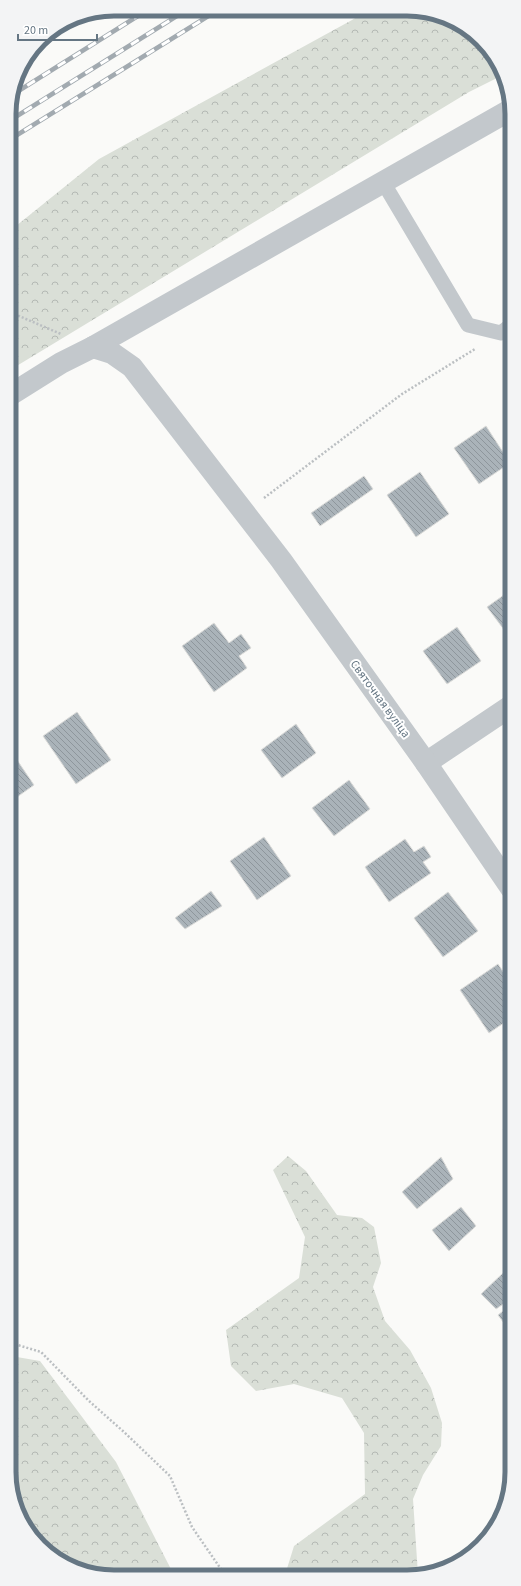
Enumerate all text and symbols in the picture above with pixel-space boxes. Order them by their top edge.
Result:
scale bar [18,16,97,42]
text: 20 m [24,22,48,39]
street label: Святочная вуліца [346,657,414,741]

